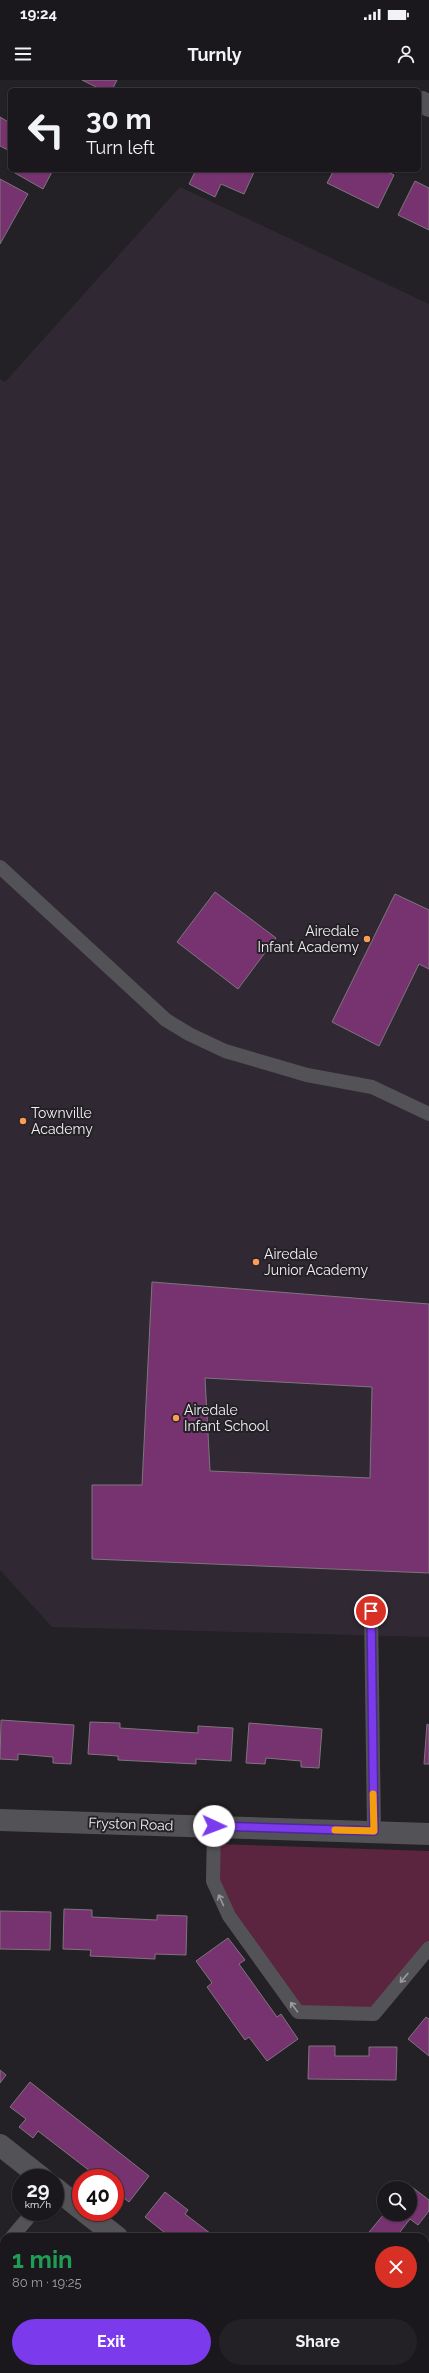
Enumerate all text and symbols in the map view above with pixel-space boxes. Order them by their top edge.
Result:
text: 19:24 [20,5,57,23]
icon: menu [12,43,34,65]
icon: person [395,43,417,65]
text: Turnly [187,44,242,65]
text: 30 m [86,103,152,136]
icon: left [20,104,72,156]
text: Turn left [86,137,155,158]
place label: Airedale Infant Academy [258,923,359,955]
marker: Airedale Infant Academy [362,934,372,944]
place label: Townville Academy [31,1105,93,1137]
marker: Townville Academy [18,1116,28,1126]
place label: Airedale Junior Academy [264,1246,368,1278]
marker: Airedale Junior Academy [251,1257,261,1267]
place label: Airedale Infant School [184,1402,269,1434]
marker: Airedale Infant School [171,1413,181,1423]
pin [354,1594,388,1628]
icon: arrive [360,1600,382,1622]
position arrow [193,1805,235,1847]
street label: Fryston Road [88,1815,174,1833]
one-way arrow [217,1894,224,1906]
one-way arrow [400,1972,409,1983]
one-way arrow [290,2001,298,2012]
speed limit sign: 40 [72,2169,124,2221]
text: 29 [26,2178,50,2202]
map controls [377,2181,417,2221]
button: search [377,2181,417,2221]
text: km/h [25,2199,51,2210]
text: 1 min [12,2245,73,2274]
button: close [375,2246,417,2288]
text: 80 m · 19:25 [12,2275,82,2290]
button: Exit [12,2319,211,2365]
button: Share [219,2319,417,2365]

